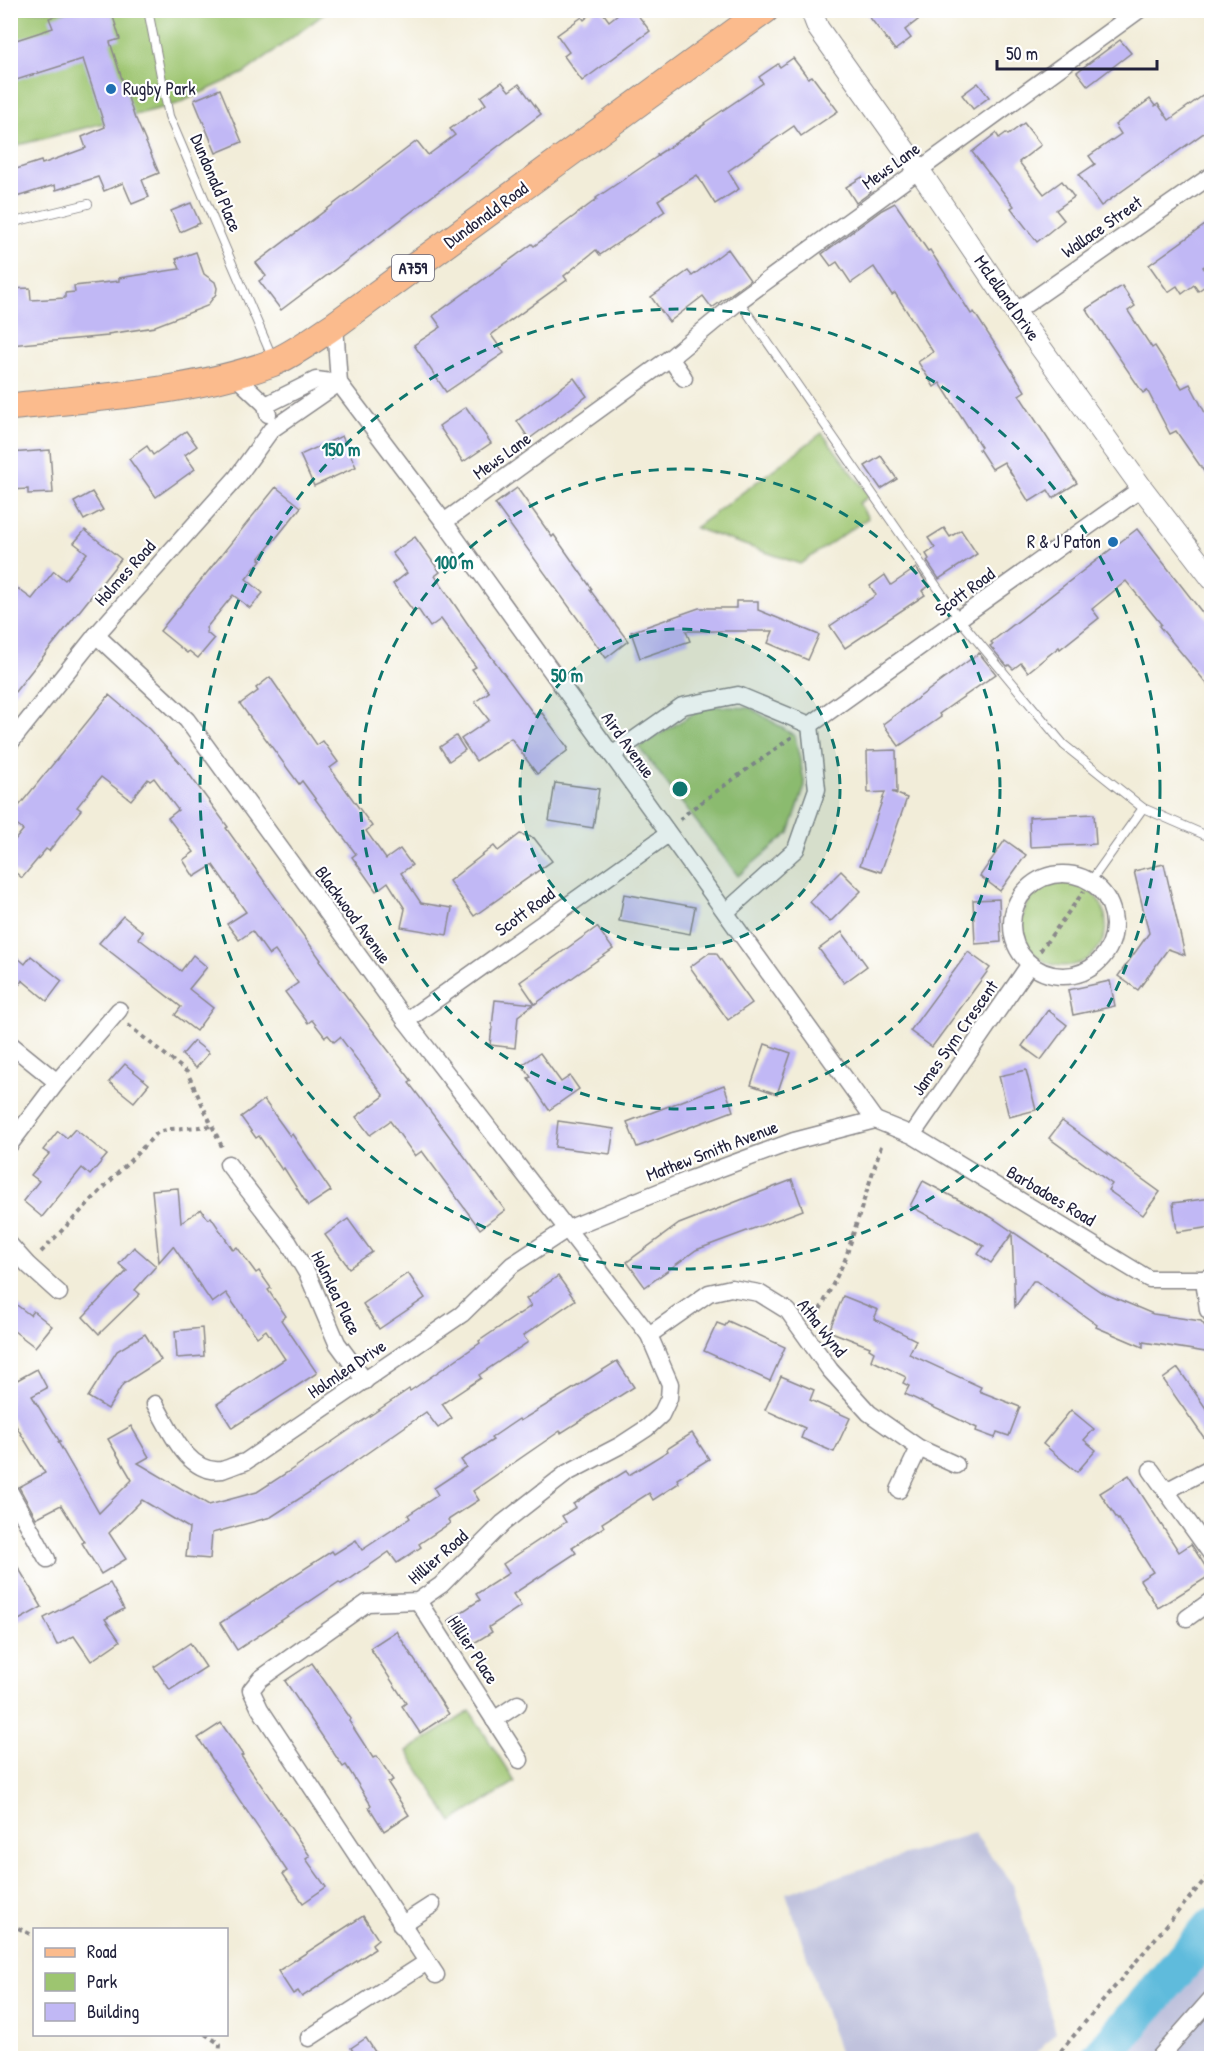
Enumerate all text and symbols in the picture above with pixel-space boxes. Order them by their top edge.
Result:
scale bar [997,33,1158,71]
text: 50 m [1006,41,1038,66]
place label: Rugby Park [123,76,196,101]
marker: Rugby Park [104,82,118,96]
street label: Dundonald Place [185,130,248,236]
street label: Mews Lane [857,136,925,195]
street label: Dundonald Road [438,175,533,254]
street label: Wallace Street [1056,189,1148,264]
street label: McLelland Drive [969,250,1046,346]
road number: A759 [392,255,434,281]
street label: Mews Lane [468,426,536,485]
text: 150 m [322,437,360,462]
place label: R & J Paton [1027,529,1101,554]
street label: Holmes Road [88,534,161,611]
marker: R & J Paton [1106,535,1120,549]
text: 100 m [434,550,474,575]
street label: Scott Road [930,561,1000,622]
text: 50 m [551,663,583,688]
street label: Aird Avenue [596,706,661,783]
centre of rings [670,779,690,799]
street label: Blackwood Avenue [309,861,397,969]
street label: Scott Road [490,881,560,942]
street label: James Sym Crescent [905,974,1004,1101]
street label: Mathew Smith Avenue [642,1114,781,1187]
street label: Barbadoes Road [1002,1159,1100,1232]
street label: Holmlea Place [305,1247,368,1339]
street label: Atha Wynd [792,1293,853,1362]
street label: Holmlea Drive [303,1333,391,1404]
street label: Hillier Road [402,1524,473,1590]
street label: Hillier Place [442,1611,505,1689]
legend [33,1928,228,2036]
text: Road [87,1939,117,1964]
text: Park [87,1969,118,1994]
text: Building [87,1999,139,2024]

